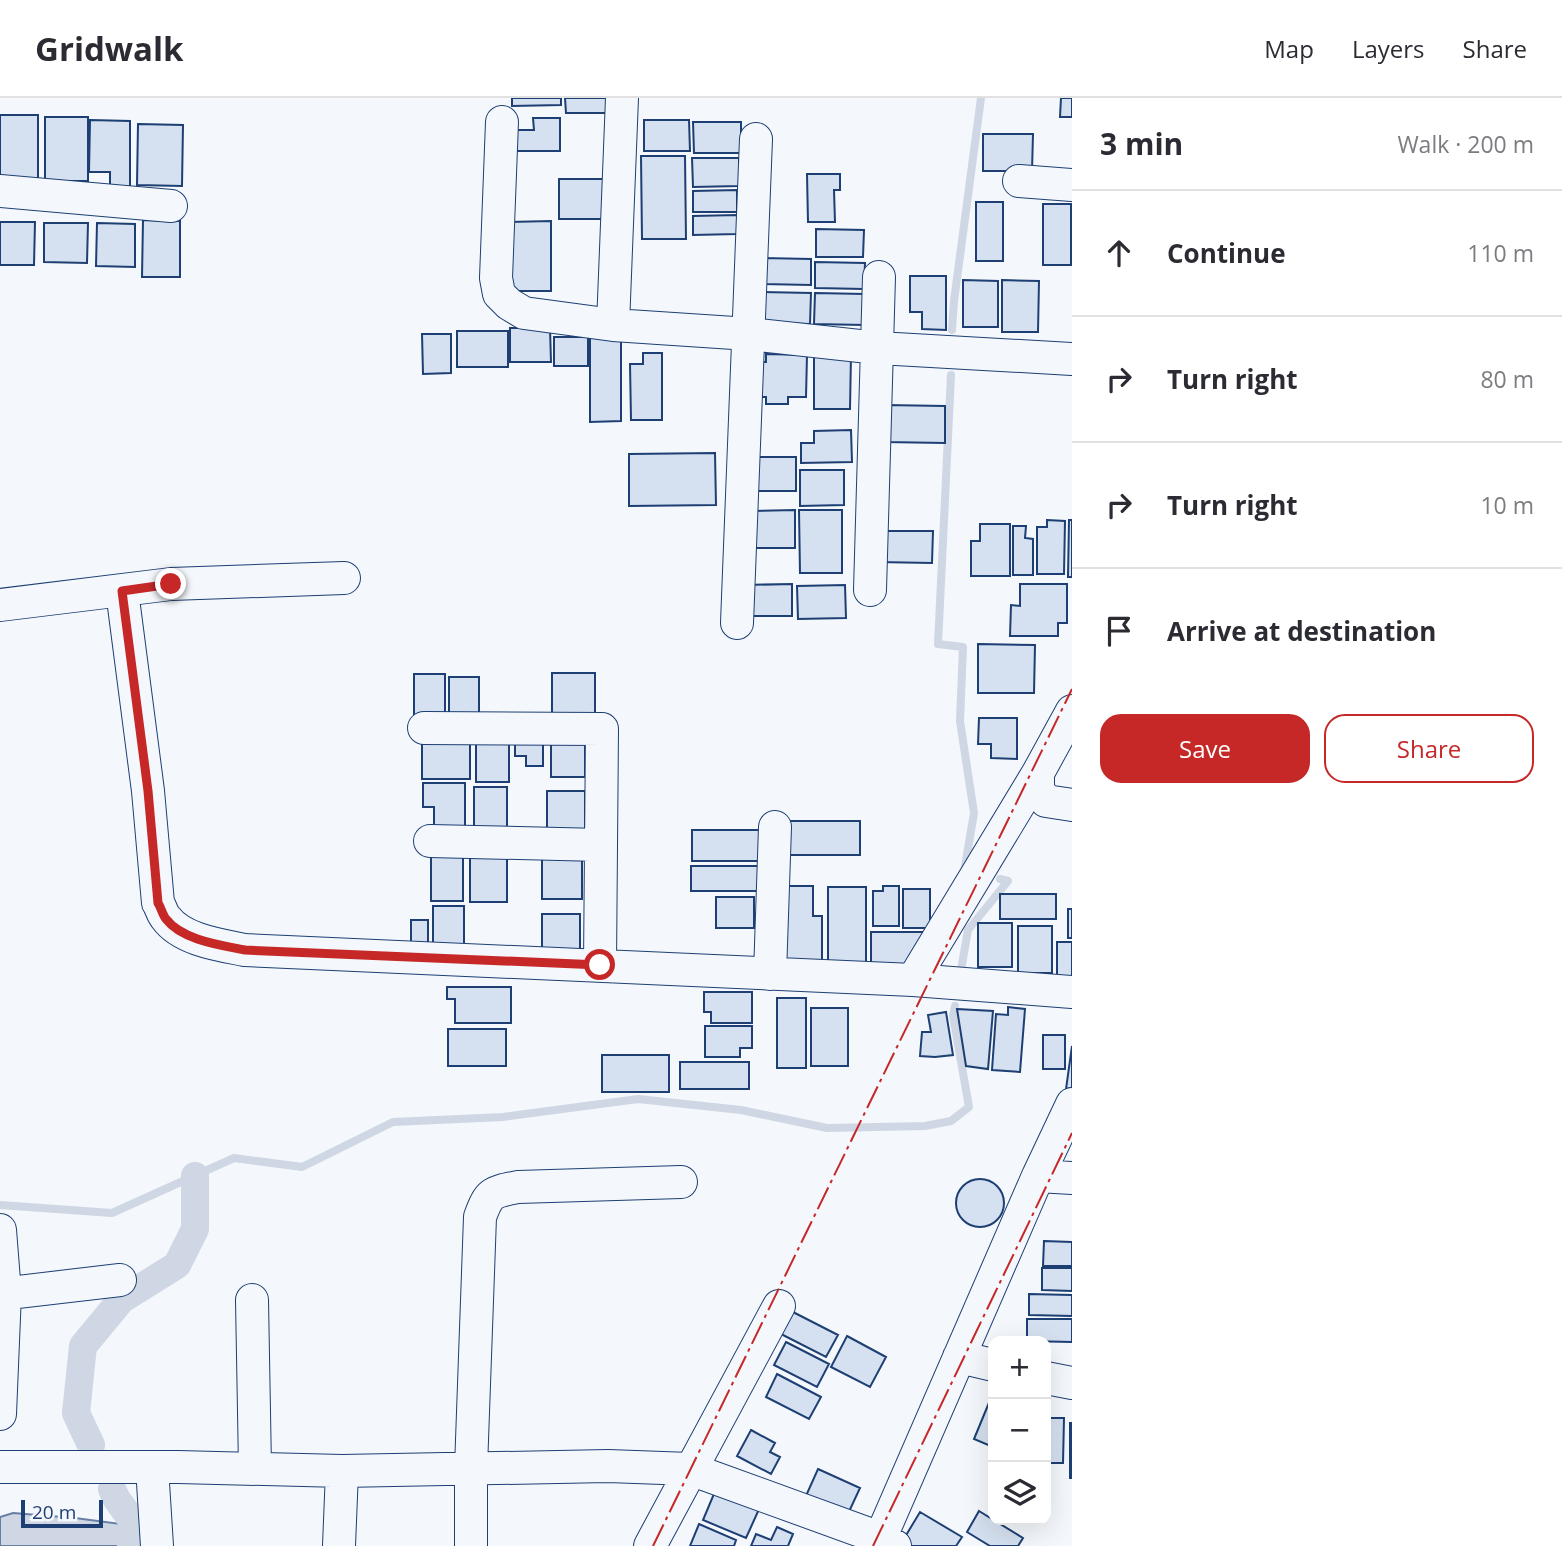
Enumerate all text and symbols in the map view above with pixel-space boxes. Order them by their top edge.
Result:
text: Gridwalk [35,26,184,71]
text: Map [1264,32,1314,65]
text: Layers [1352,32,1425,65]
text: Share [1463,32,1527,65]
text: 3 min [1100,123,1183,164]
text: Walk · 200 m [1397,128,1534,160]
icon: ahead [1100,234,1138,272]
text: Continue [1167,235,1286,271]
text: 110 m [1467,237,1534,269]
icon: right [1100,360,1138,398]
text: Turn right [1167,361,1298,397]
text: 80 m [1480,363,1534,395]
icon: right [1100,486,1138,524]
text: Turn right [1167,487,1298,523]
text: 10 m [1480,489,1534,521]
route end [155,568,186,599]
icon: arrive [1100,612,1138,650]
text: Arrive at destination [1167,613,1436,649]
button: Save [1100,714,1310,783]
button: Share [1324,714,1534,783]
route start [584,949,615,980]
map controls [988,1336,1051,1525]
button: + [988,1336,1051,1399]
button: − [988,1399,1051,1462]
button: layers [988,1462,1051,1525]
scale bar [21,1497,103,1529]
text: 20 m [32,1499,76,1525]

